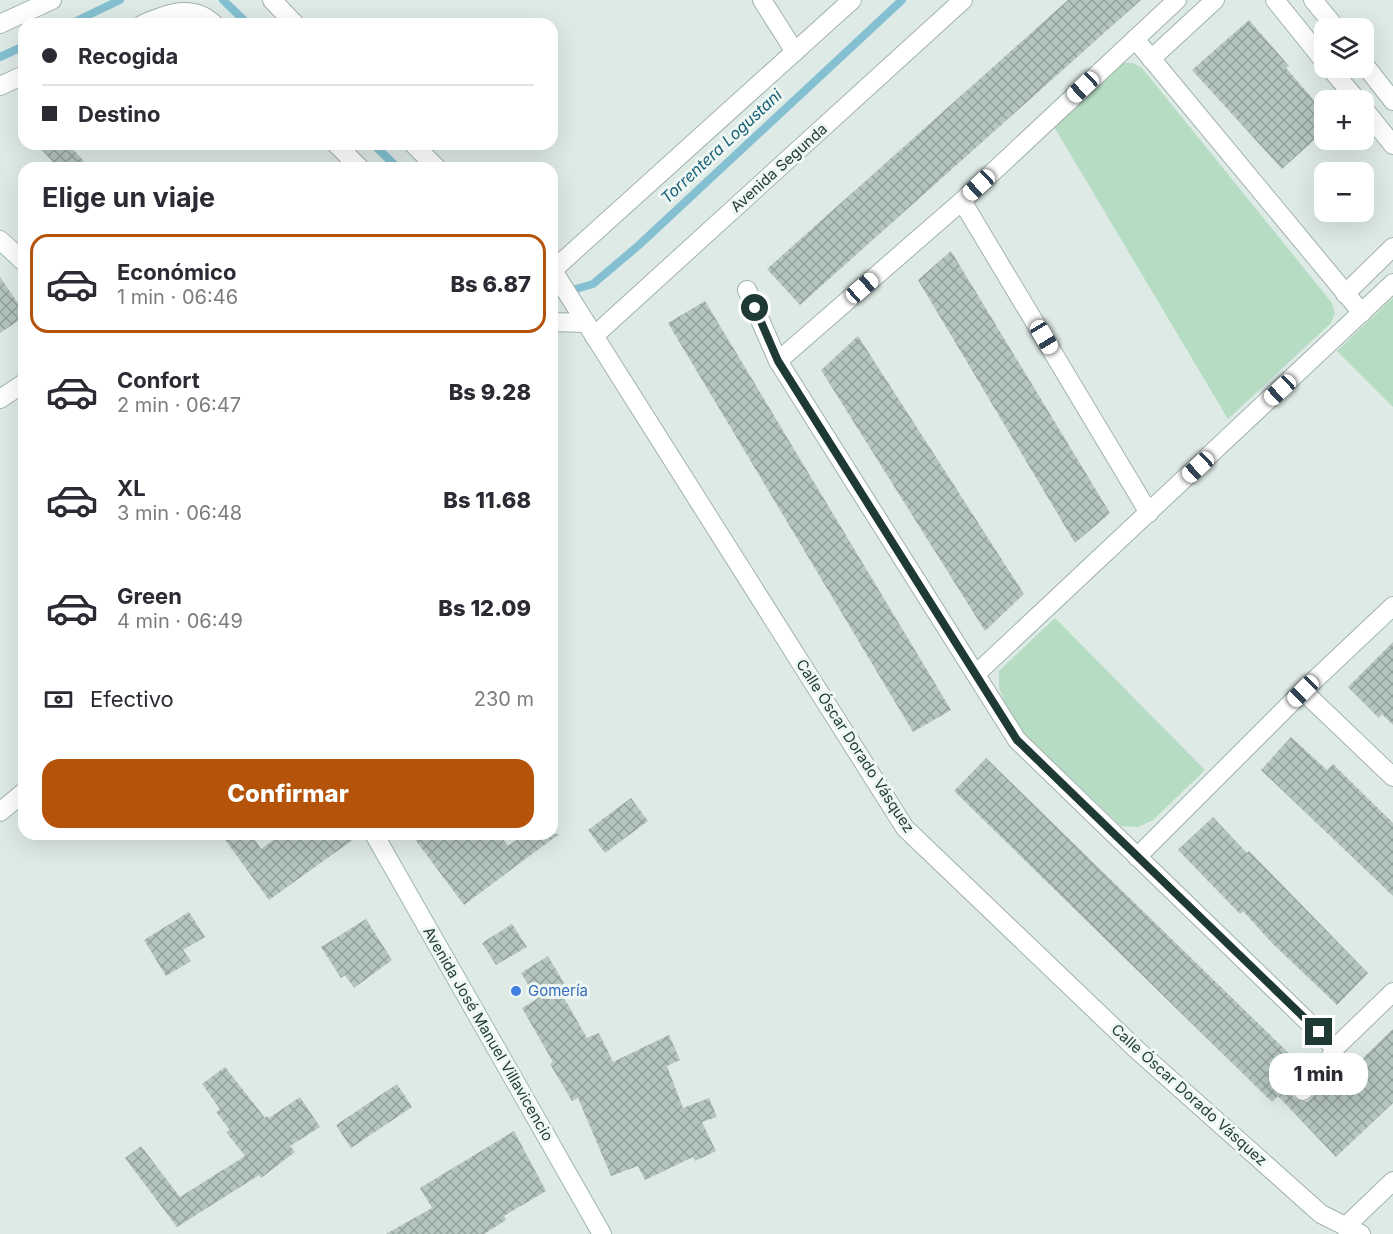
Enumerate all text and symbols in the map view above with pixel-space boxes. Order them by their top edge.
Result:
map controls [1314,18,1374,222]
button: layers [1314,18,1374,78]
text: Recogida [78,43,178,69]
car [1064,68,1102,106]
water label: Torrentera Logustani [656,84,787,207]
button: + [1314,90,1374,150]
text: Destino [78,101,161,127]
street label: Avenida Segunda [726,119,831,216]
button: − [1314,162,1374,222]
car [960,166,998,204]
text: Elige un viaje [42,181,215,214]
icon: car [45,257,99,311]
text: Económico [117,259,236,285]
car [843,269,881,307]
text: Bs 6.87 [450,271,531,297]
text: 1 min · 06:46 [117,285,238,309]
route start [741,294,768,321]
car [1027,317,1061,357]
icon: car [45,365,99,419]
text: Confort [117,367,200,393]
car [1261,371,1299,409]
text: Bs 9.28 [449,379,531,405]
text: 2 min · 06:47 [117,393,241,417]
car [1179,448,1217,486]
icon: car [45,473,99,527]
text: XL [117,475,146,501]
text: Bs 11.68 [443,487,531,513]
text: 3 min · 06:48 [117,501,242,525]
icon: car [45,581,99,635]
text: Green [117,583,182,609]
text: Bs 12.09 [438,595,531,621]
text: 4 min · 06:49 [117,609,243,633]
street label: Calle Óscar Dorado Vásquez [792,655,919,836]
car [1284,672,1322,710]
icon: cash [42,683,75,716]
text: Efectivo [90,686,174,712]
text: 230 m [474,687,534,711]
button: Confirmar [42,759,534,828]
street label: Avenida José Manuel Villavicencio [419,923,558,1144]
place label: Gomería [528,981,588,1000]
marker: Gomería [509,984,523,998]
route end [1305,1018,1332,1045]
street label: Calle Óscar Dorado Vásquez [1108,1020,1271,1170]
callout: 1 min [1270,1053,1368,1095]
text: 1 min [1293,1062,1344,1086]

